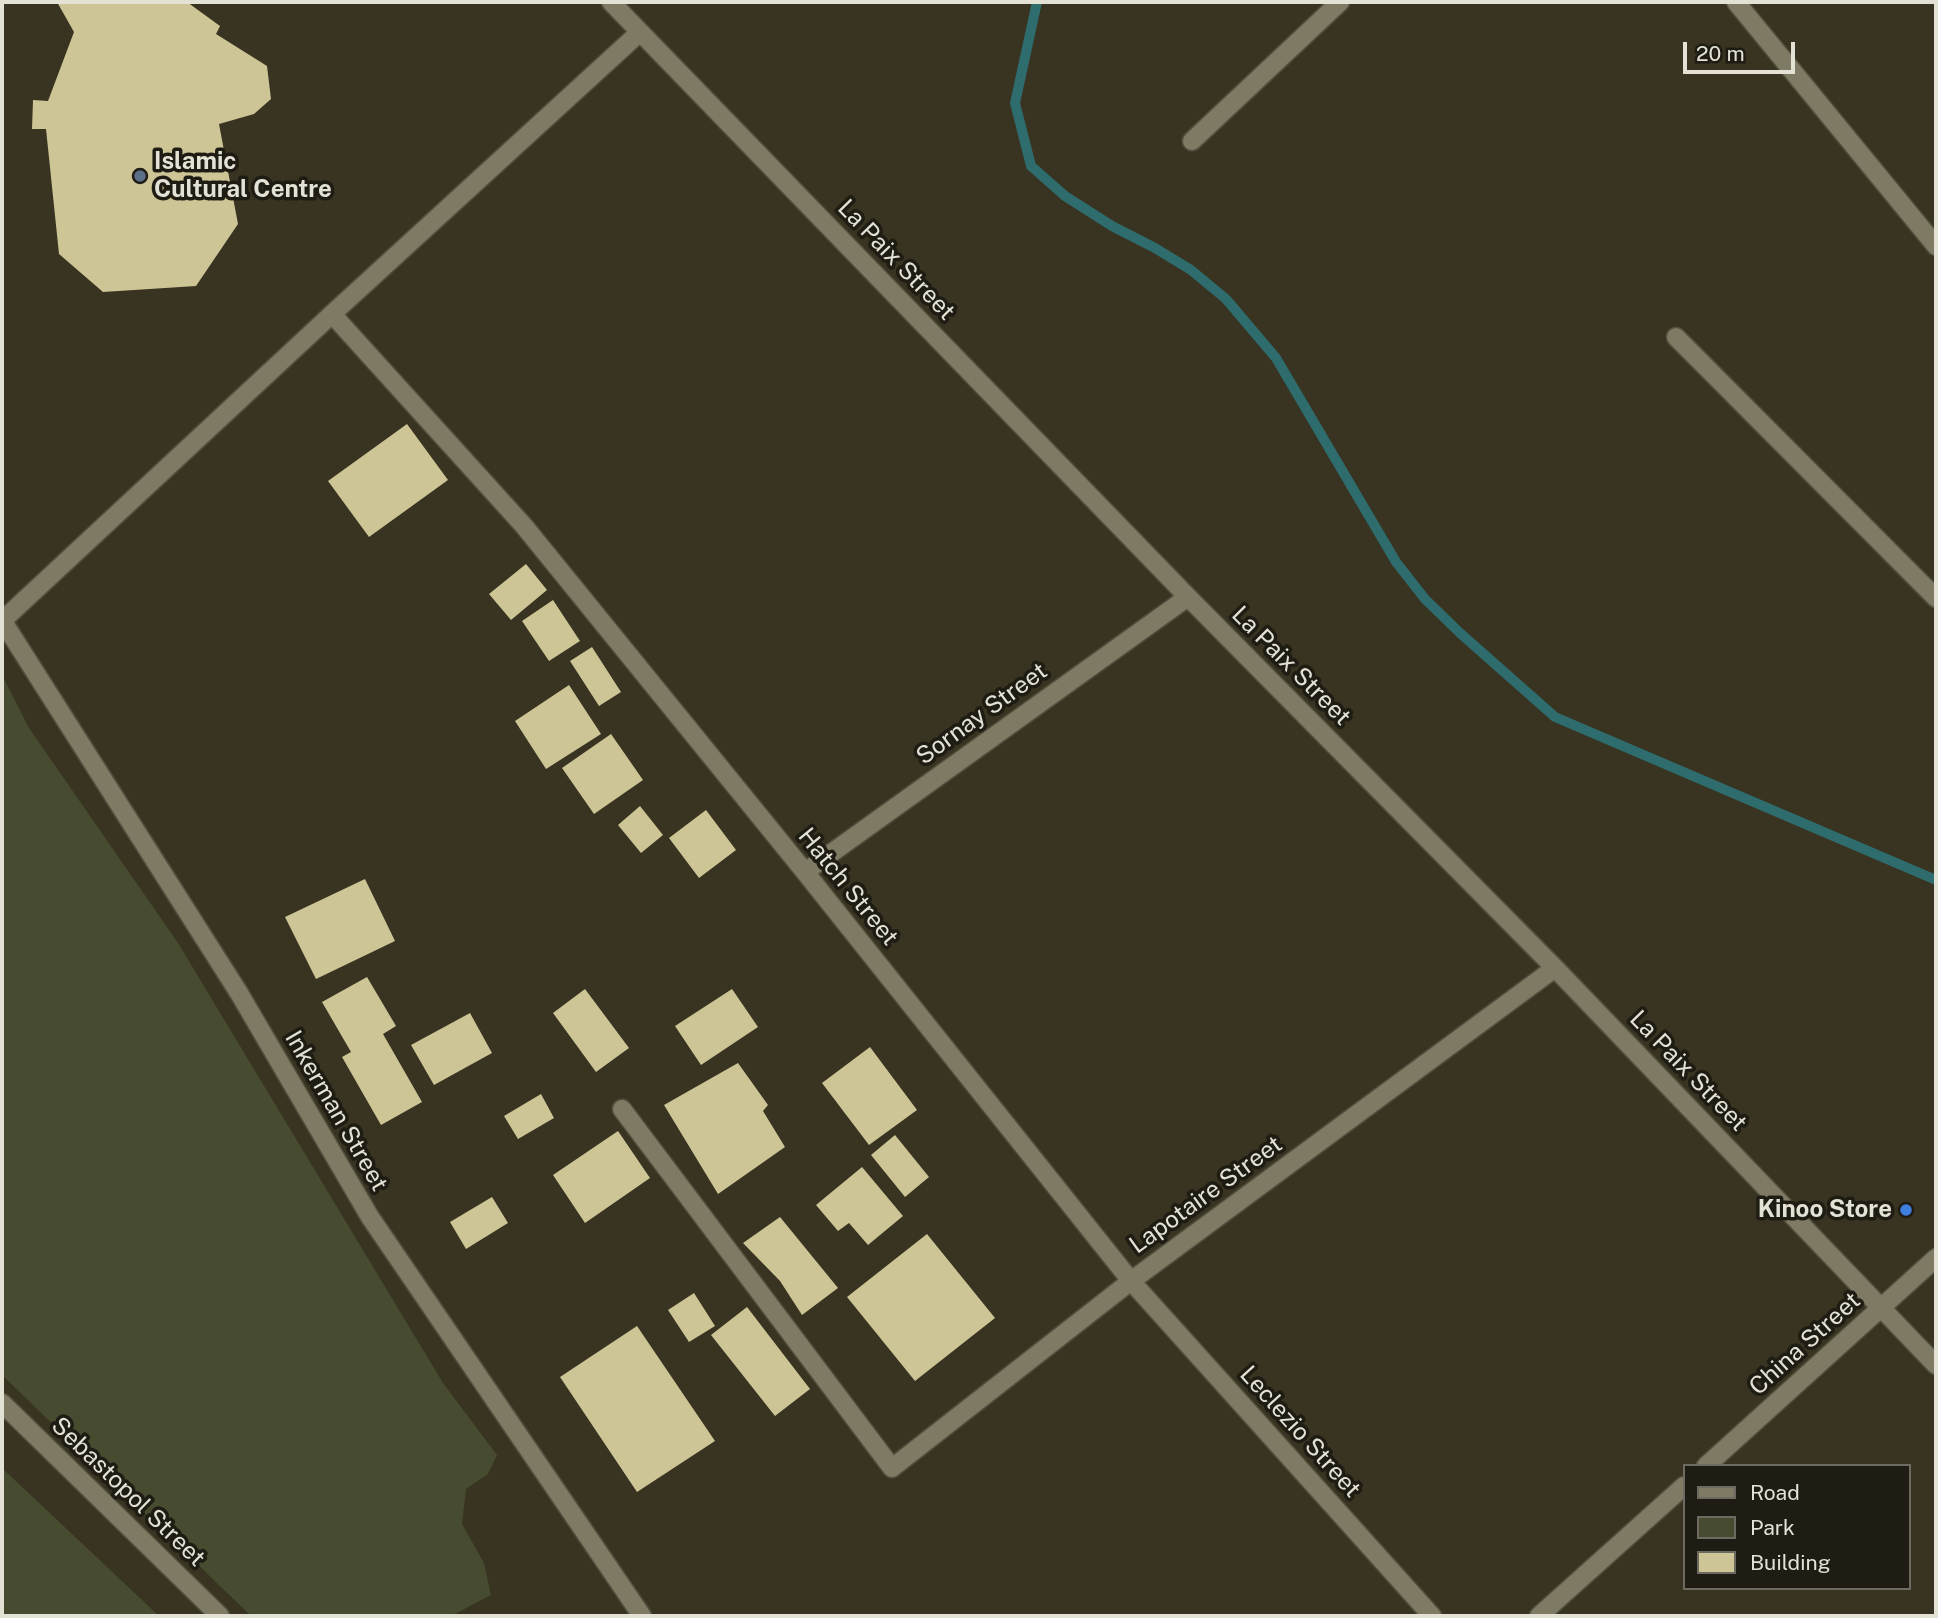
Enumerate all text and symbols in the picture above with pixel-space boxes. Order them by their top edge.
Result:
scale bar [1686,28,1798,72]
text: 20 m [1696,41,1745,66]
place label: Islamic Cultural Centre [154,148,332,204]
marker: Islamic Cultural Centre [132,168,148,184]
street label: La Paix Street [831,194,961,326]
street label: La Paix Street [1226,601,1356,731]
street label: Sornay Street [911,657,1053,771]
street label: Hatch Street [792,822,904,952]
street label: La Paix Street [1623,1005,1753,1137]
street label: Inkerman Street [278,1026,394,1196]
street label: Lapotaire Street [1124,1130,1288,1260]
place label: Kinoo Store [1758,1196,1892,1224]
marker: Kinoo Store [1898,1202,1914,1218]
street label: China Street [1744,1287,1866,1401]
street label: Leclezio Street [1233,1360,1367,1504]
street label: Sebastopol Street [45,1411,211,1573]
legend [1682,1464,1910,1590]
text: Road [1750,1480,1800,1505]
text: Park [1750,1515,1795,1540]
text: Building [1750,1550,1831,1575]

